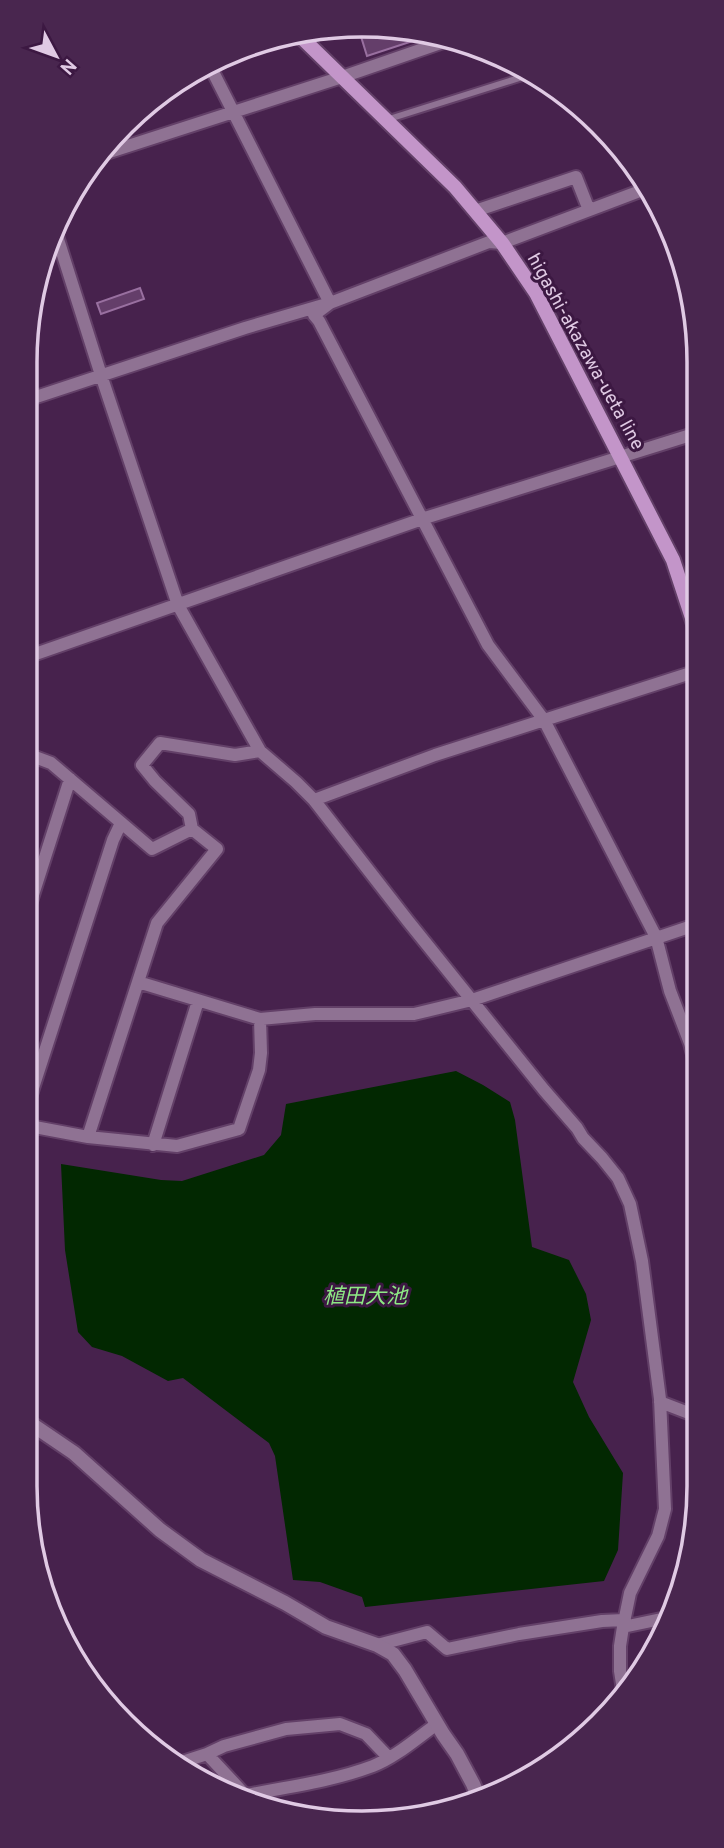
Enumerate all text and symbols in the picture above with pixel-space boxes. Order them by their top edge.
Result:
north arrow [21,21,91,91]
text: N [54,53,81,79]
street label: higashi-akazawa-ueta line [521,249,649,455]
water label: 植田大池 [323,1284,409,1311]

